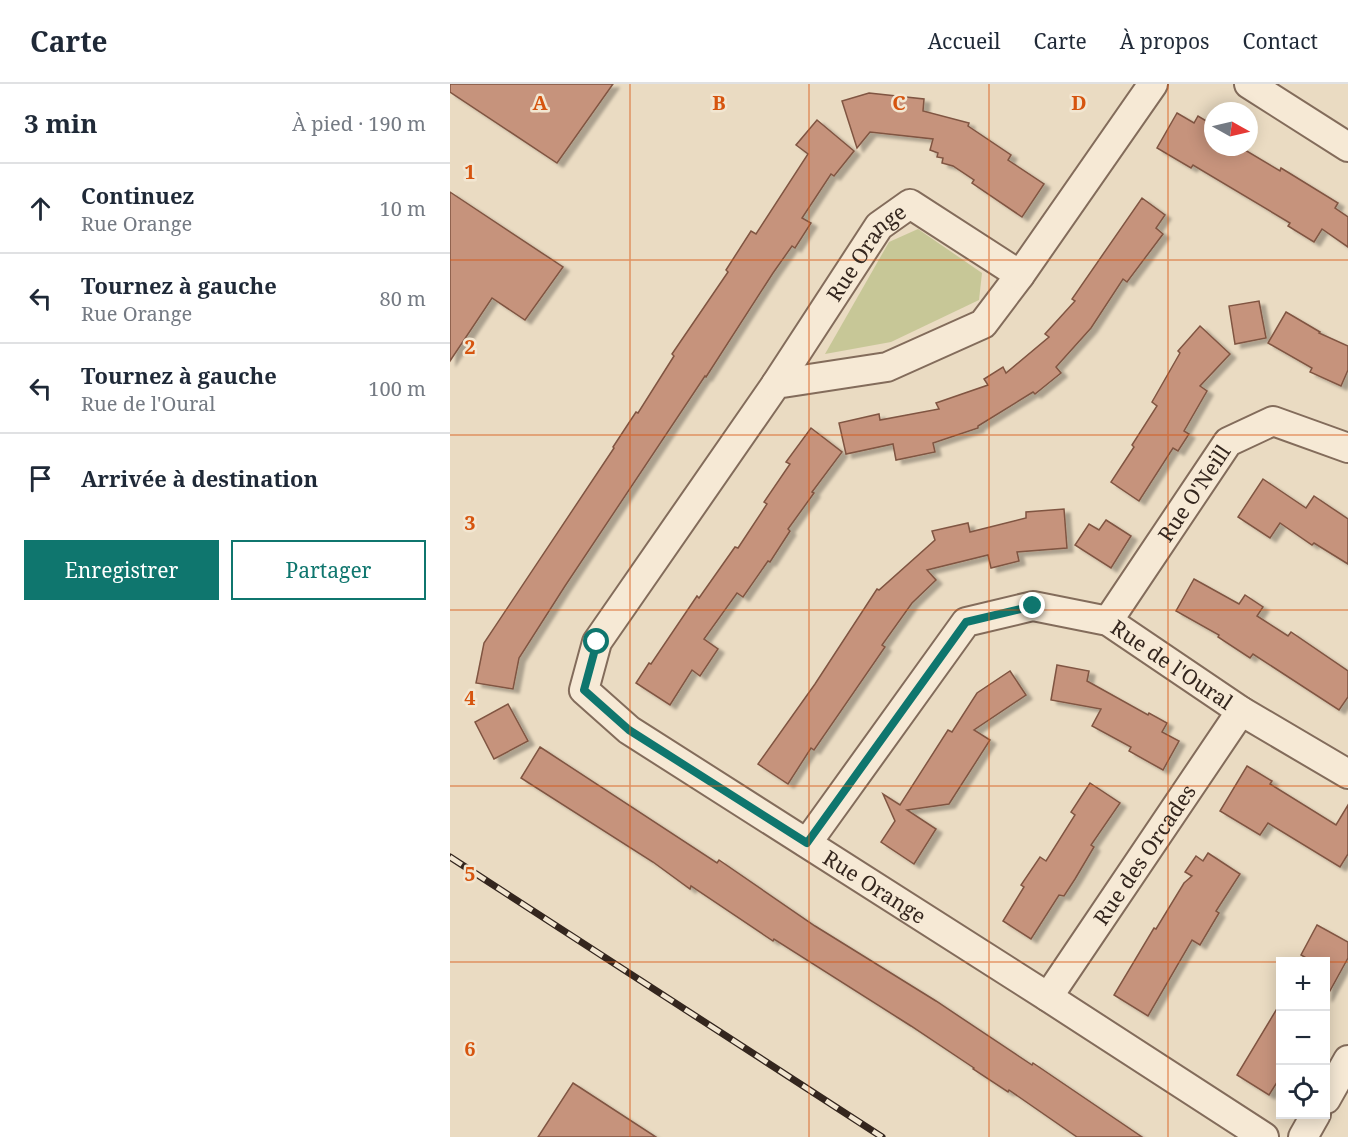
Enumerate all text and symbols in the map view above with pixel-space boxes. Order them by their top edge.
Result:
text: Carte [30,22,108,60]
text: Accueil [928,27,1001,55]
text: Carte [1034,27,1087,55]
text: À propos [1120,27,1210,55]
text: Contact [1243,27,1318,55]
text: A [532,89,548,116]
text: B [712,89,726,116]
text: C [892,89,906,116]
text: D [1071,89,1087,116]
north arrow [1204,102,1258,156]
text: 3 min [24,105,98,141]
text: À pied · 190 m [292,110,426,137]
text: 1 [464,158,476,185]
text: Continuez [81,180,194,210]
icon: ahead [24,192,57,225]
text: 10 m [380,195,426,222]
street label: Rue Orange [820,197,911,307]
text: Rue Orange [81,210,192,237]
text: Tournez à gauche [81,270,277,300]
icon: left [24,282,57,315]
text: 80 m [380,285,426,312]
text: Rue Orange [81,300,192,327]
text: 2 [464,333,476,360]
text: Tournez à gauche [81,360,277,390]
icon: left [24,372,57,405]
text: 100 m [368,375,426,402]
text: Rue de l'Oural [81,390,216,417]
street label: Rue O'Neill [1151,439,1237,547]
icon: arrive [24,462,57,495]
text: Arrivée à destination [81,463,318,493]
text: 3 [464,509,476,536]
button: Enregistrer [24,540,219,600]
button: Partager [231,540,426,600]
route end [1019,592,1045,618]
street label: Rue de l'Oural [1106,613,1239,716]
route start [583,628,609,654]
text: 4 [464,684,476,711]
street label: Rue des Orcades [1087,779,1202,930]
street label: Rue Orange [818,843,932,930]
text: 5 [464,860,476,887]
map controls [1276,957,1330,1119]
button: + [1276,957,1330,1011]
button: − [1276,1011,1330,1065]
text: 6 [464,1035,476,1062]
button: locate [1276,1065,1330,1119]

